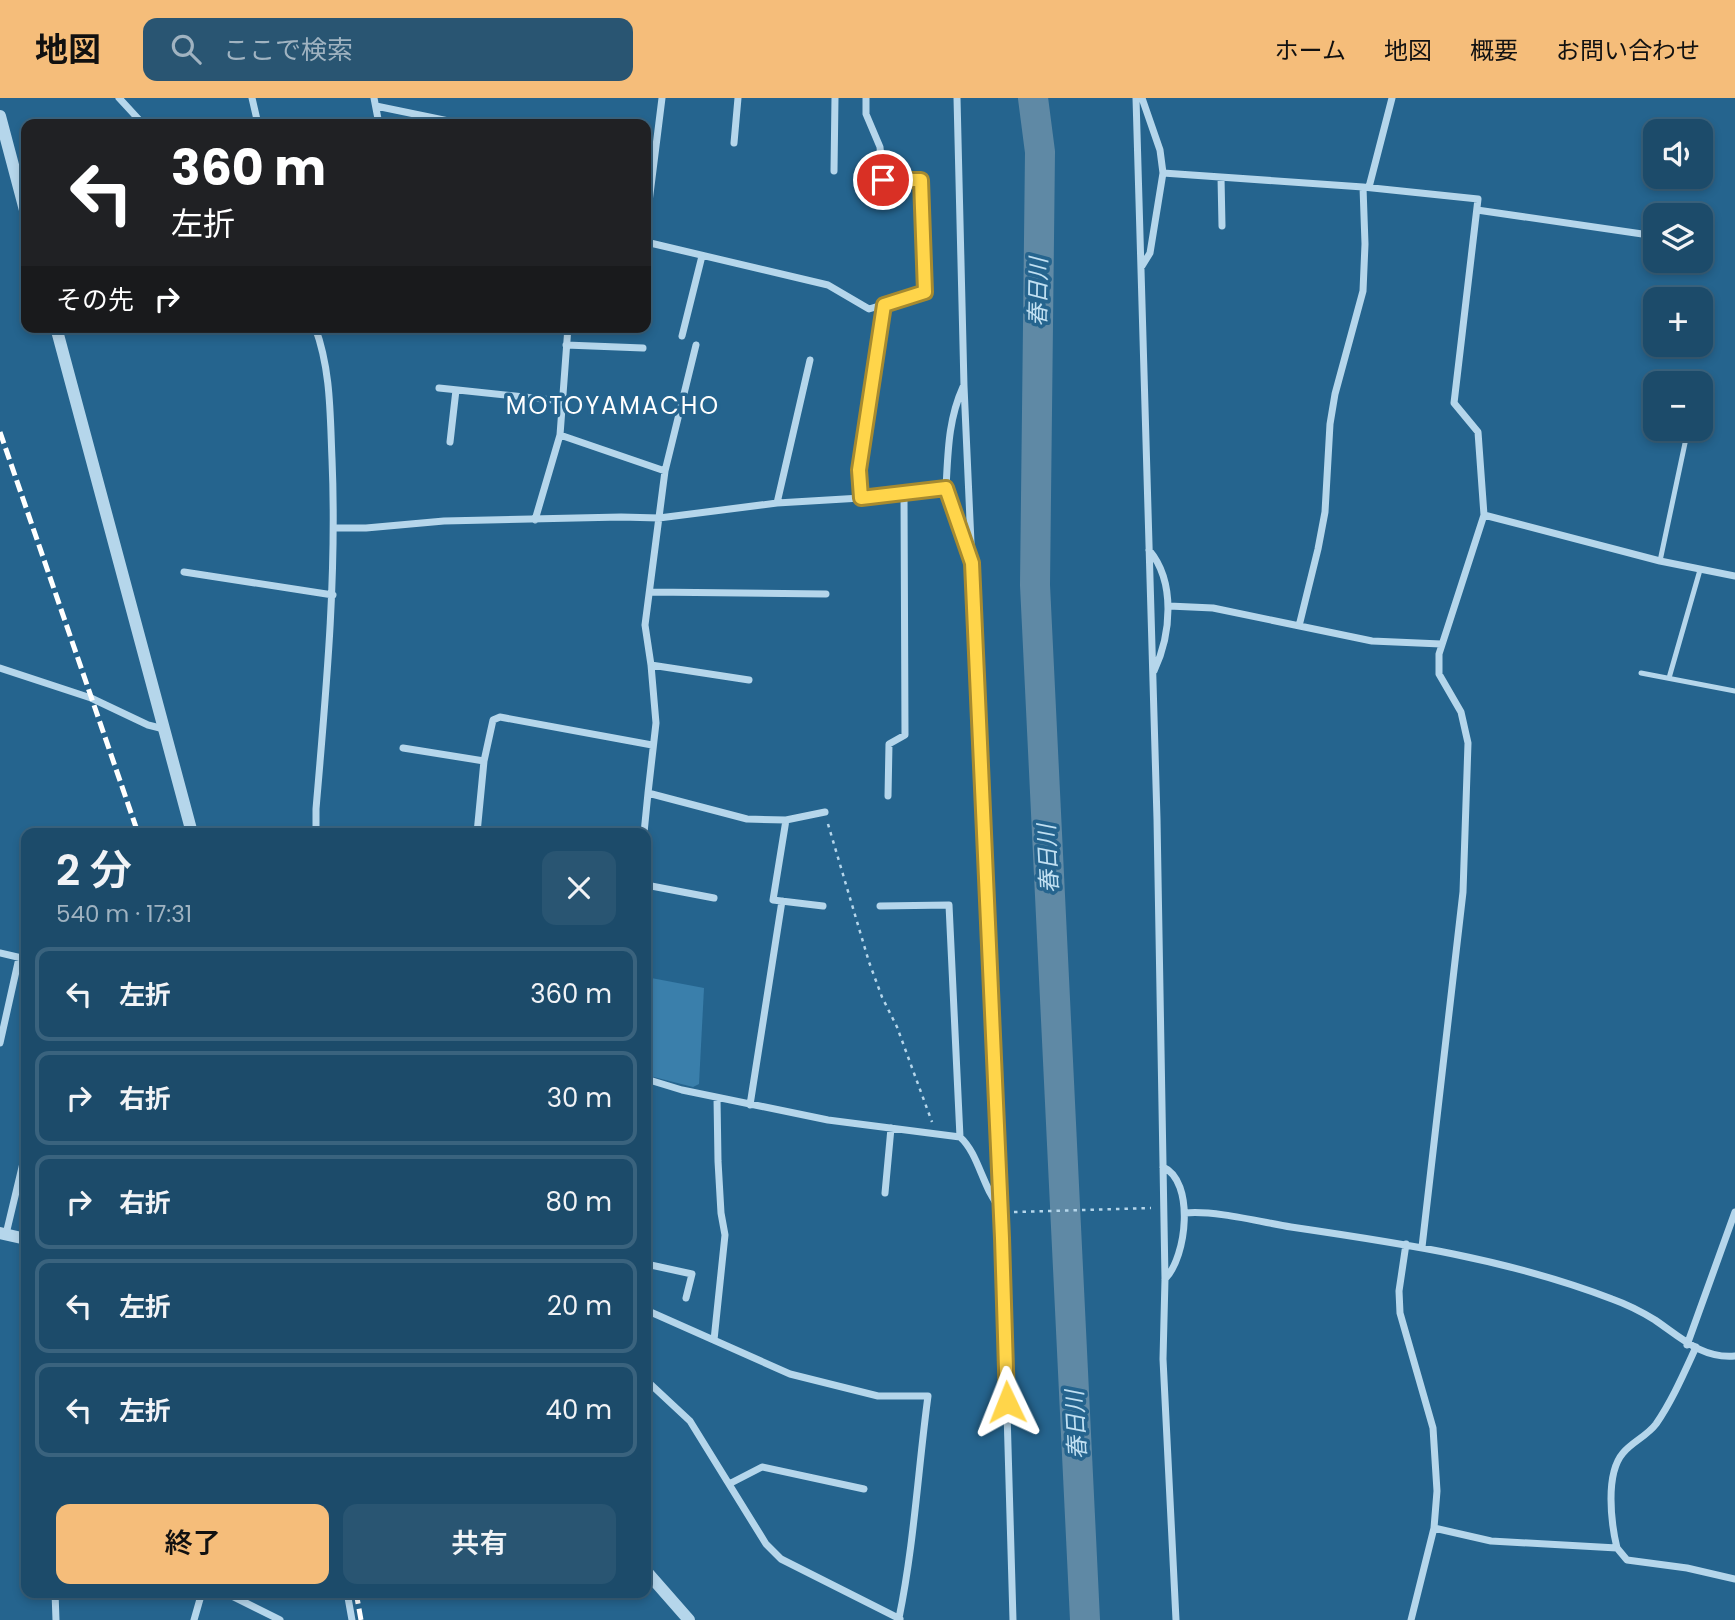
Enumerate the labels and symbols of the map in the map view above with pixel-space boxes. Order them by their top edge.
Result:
pin [853,150,913,210]
water label: 春日川 [1021,254,1055,327]
district label: MOTOYAMACHO [506,389,720,422]
water label: 春日川 [1030,821,1066,894]
position arrow [970,1365,1044,1439]
water label: 春日川 [1058,1387,1094,1460]

